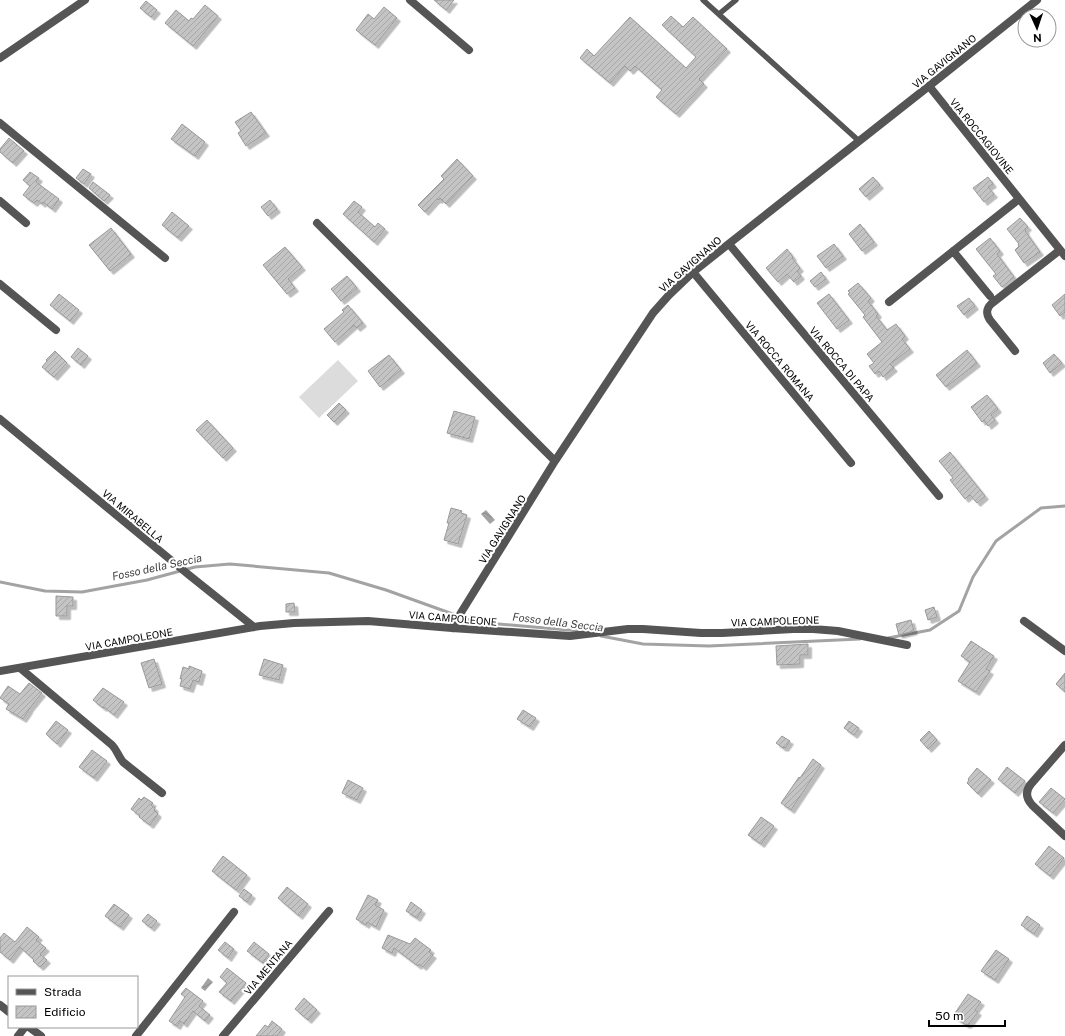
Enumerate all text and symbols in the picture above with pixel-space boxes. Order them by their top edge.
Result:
north arrow [1017,8,1057,48]
street label: VIA GAVIGNANO [910,32,978,90]
text: N [1033,32,1042,44]
street label: VIA ROCCAGIOVINE [948,96,1016,176]
street label: VIA GAVIGNANO [656,234,724,294]
street label: VIA ROCCA ROMANA [743,319,817,403]
street label: VIA ROCCA DI PAPA [807,324,877,404]
street label: VIA MIRABELLA [100,487,166,545]
street label: VIA GAVIGNANO [476,492,528,566]
water label: Fosso della Seccia [111,552,203,582]
street label: VIA CAMPOLEONE [408,608,498,628]
water label: Fosso della Seccia [512,610,604,634]
street label: VIA CAMPOLEONE [731,613,819,629]
street label: VIA CAMPOLEONE [84,625,174,653]
street label: VIA MENTANA [241,937,295,997]
legend [8,976,138,1028]
text: Strada [44,985,81,999]
scale bar [929,1002,1005,1028]
text: Edificio [44,1005,86,1019]
text: 50 m [935,1009,963,1023]

